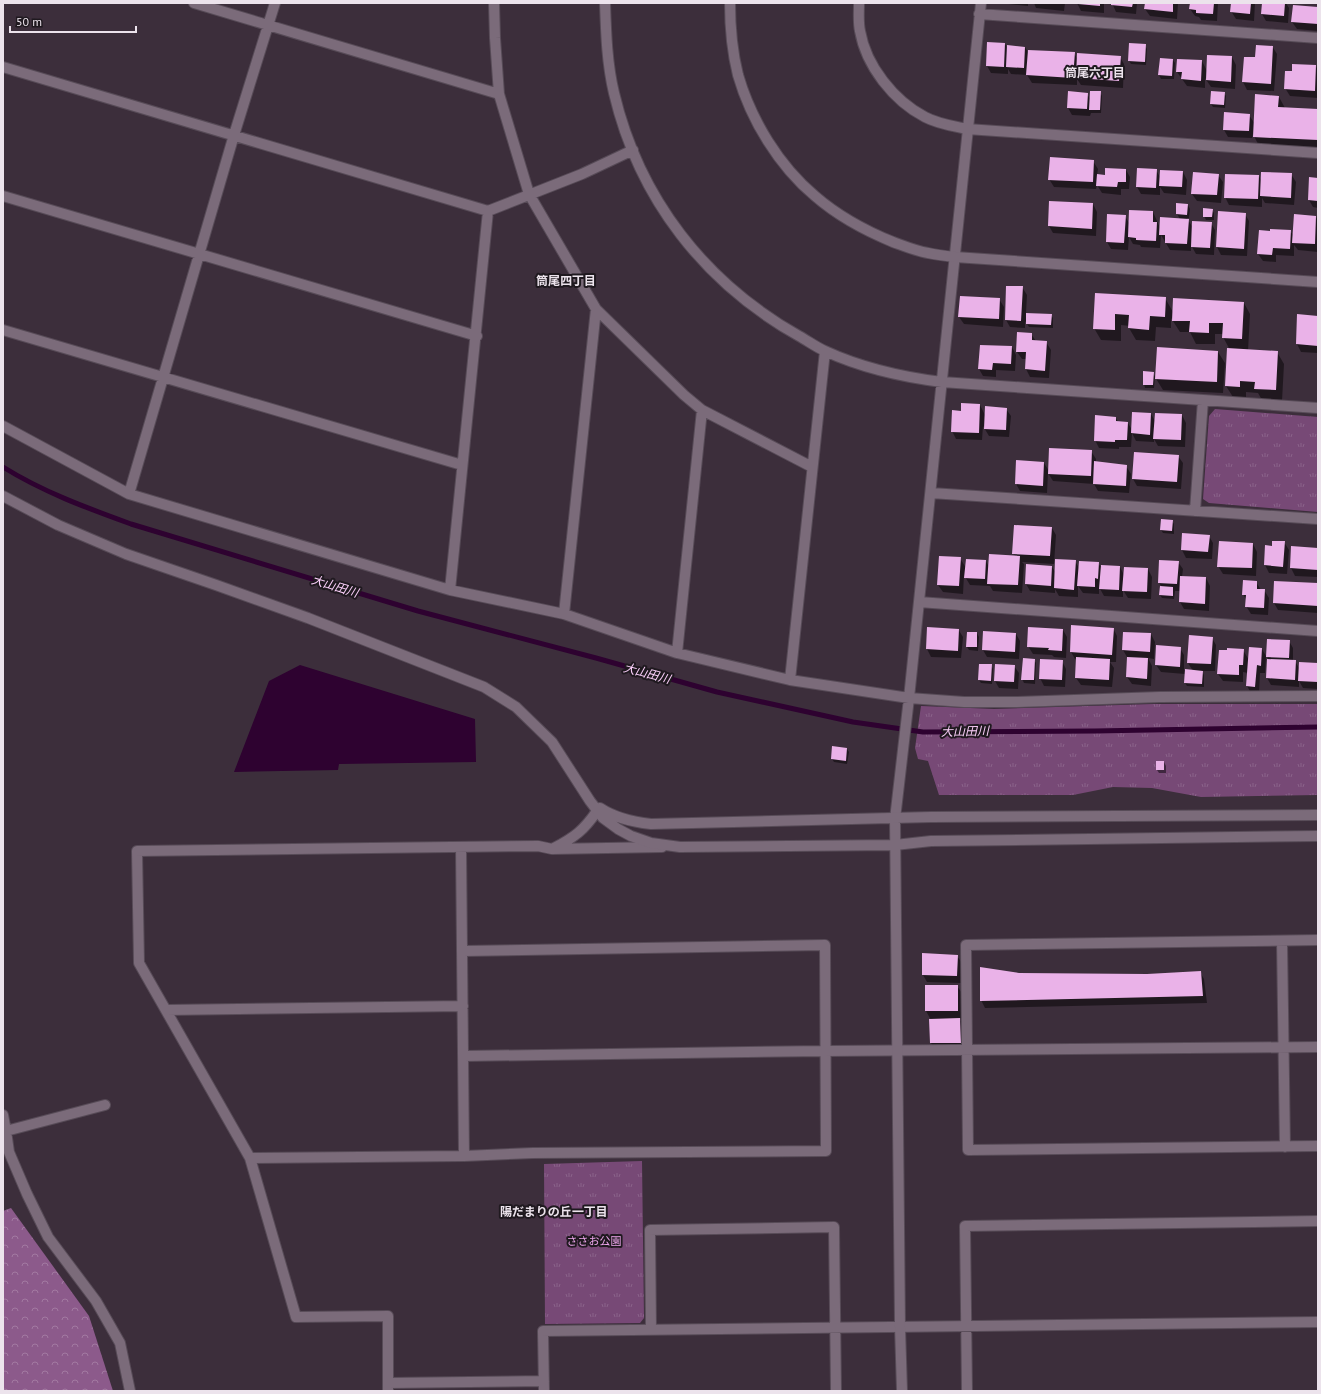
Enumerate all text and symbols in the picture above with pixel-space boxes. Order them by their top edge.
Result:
scale bar [10,8,136,34]
text: 50 m [16,14,42,29]
district label: 筒尾六丁目 [1065,65,1125,80]
district label: 筒尾四丁目 [536,273,596,288]
water label: 大山田川 [310,572,362,601]
water label: 大山田川 [622,660,674,687]
water label: 大山田川 [941,723,991,739]
district label: 陽だまりの丘一丁目 [500,1204,608,1219]
park label: ささお公園 [567,1234,622,1248]

